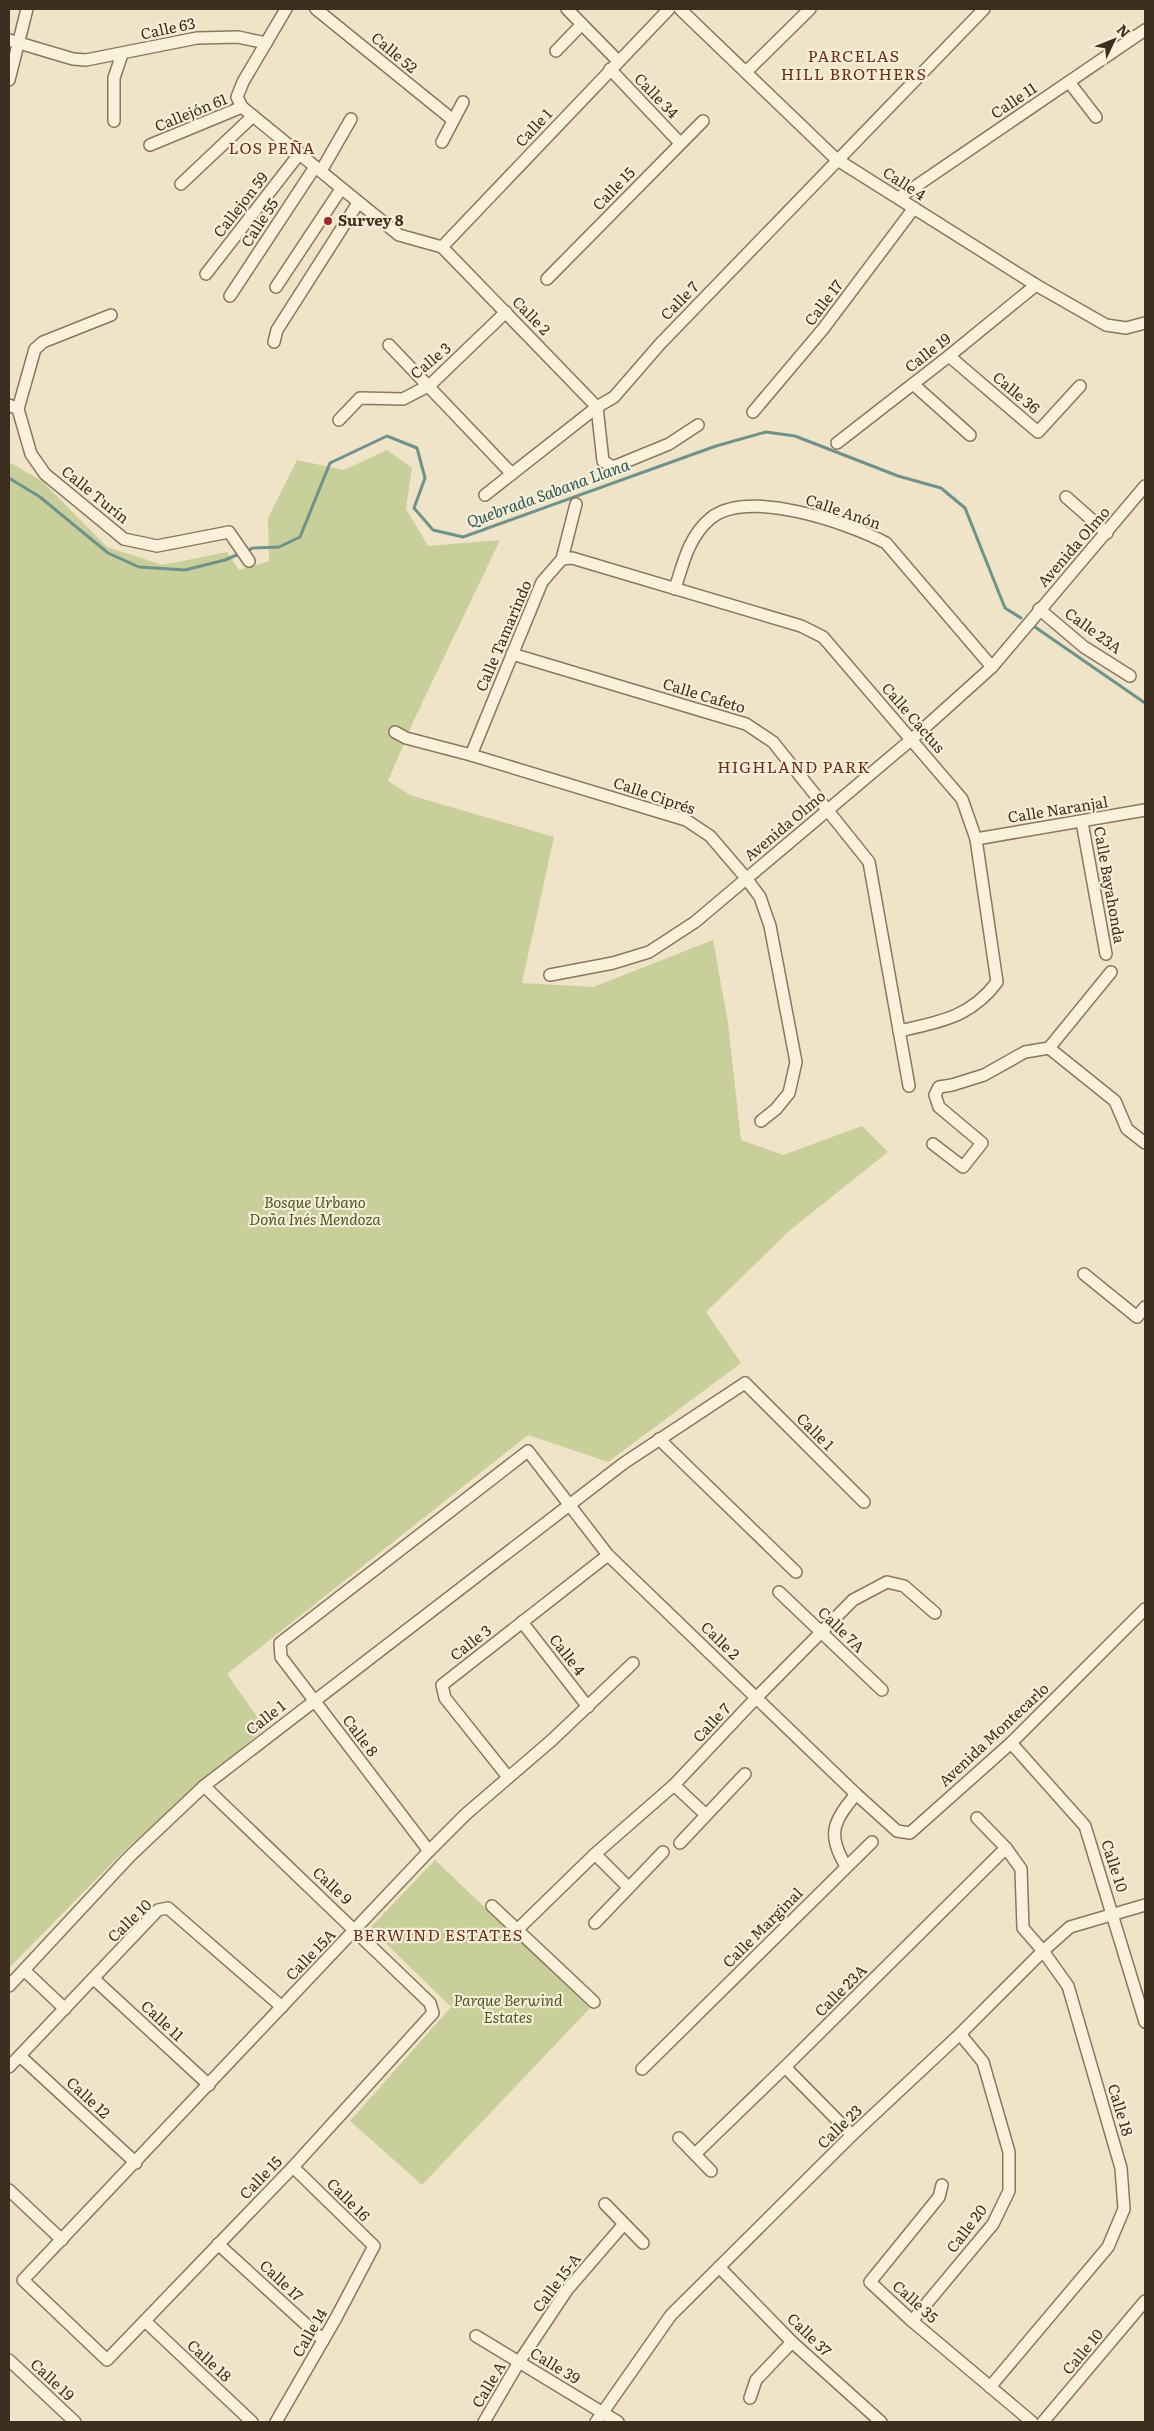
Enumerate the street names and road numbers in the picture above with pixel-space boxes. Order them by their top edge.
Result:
street label: Calle 63 [138,11,197,45]
street label: Calle 52 [367,26,423,78]
street label: Calle 34 [630,67,685,123]
street label: Calle 11 [985,76,1041,124]
street label: Callejón 61 [151,87,230,137]
street label: Calle 1 [509,103,557,151]
street label: Calle 4 [879,160,931,205]
street label: Calle 15 [586,161,640,215]
street label: Callejon 59 [207,166,273,242]
street label: Calle 55 [234,193,283,251]
street label: Calle 17 [798,274,848,330]
street label: Calle 7 [654,275,704,325]
street label: Calle 2 [508,290,557,340]
street label: Calle 19 [899,326,955,377]
street label: Calle 3 [405,336,456,384]
street label: Calle 36 [988,365,1046,418]
street label: Calle Turín [57,459,135,528]
street label: Calle Anón [803,487,884,534]
street label: Avenida Olmo [1031,500,1115,591]
street label: Calle Tamarindo [469,576,537,695]
street label: Calle 23A [1060,601,1127,658]
street label: Calle Cafeto [660,671,749,718]
street label: Calle Cactus [877,677,952,758]
street label: Calle Ciprés [611,770,699,819]
street label: Avenida Olmo [738,784,830,866]
street label: Calle Naranjal [1006,789,1109,828]
street label: Calle Bayahonda [1089,824,1132,946]
street label: Calle 1 [792,1407,840,1455]
street label: Calle 7A [813,1601,871,1657]
street label: Calle 2 [696,1615,746,1665]
street label: Calle 3 [444,1618,496,1665]
street label: Calle 4 [545,1628,592,1680]
street label: Avenida Montecarlo [933,1676,1053,1791]
street label: Calle 1 [240,1694,290,1740]
street label: Calle 7 [687,1697,736,1747]
street label: Calle 8 [338,1709,385,1761]
street label: Calle 10 [1096,1836,1135,1895]
street label: Calle 9 [308,1860,358,1909]
street label: Calle Marginal [717,1882,807,1972]
street label: Calle 10 [102,1893,157,1947]
street label: Calle 15A [279,1923,340,1985]
street label: Calle 23A [809,1959,871,2021]
street label: Calle 11 [136,1994,190,2046]
street label: Calle 12 [62,2070,116,2124]
street label: Calle 18 [1103,2081,1140,2138]
street label: Calle 23 [811,2099,867,2153]
street label: Calle 15 [233,2150,287,2204]
street label: Calle 16 [322,2172,376,2226]
street label: Calle 20 [940,2199,992,2257]
street label: Calle 15-A [526,2248,586,2316]
street label: Calle 17 [255,2254,309,2306]
street label: Calle 35 [888,2274,944,2328]
street label: Calle 14 [286,2304,332,2361]
street label: Calle 37 [782,2307,838,2361]
street label: Calle 10 [1056,2323,1108,2379]
street label: Calle 18 [183,2333,237,2387]
street label: Calle 39 [526,2341,585,2389]
street label: Calle 19 [26,2352,80,2406]
street label: Calle A [465,2357,510,2412]

